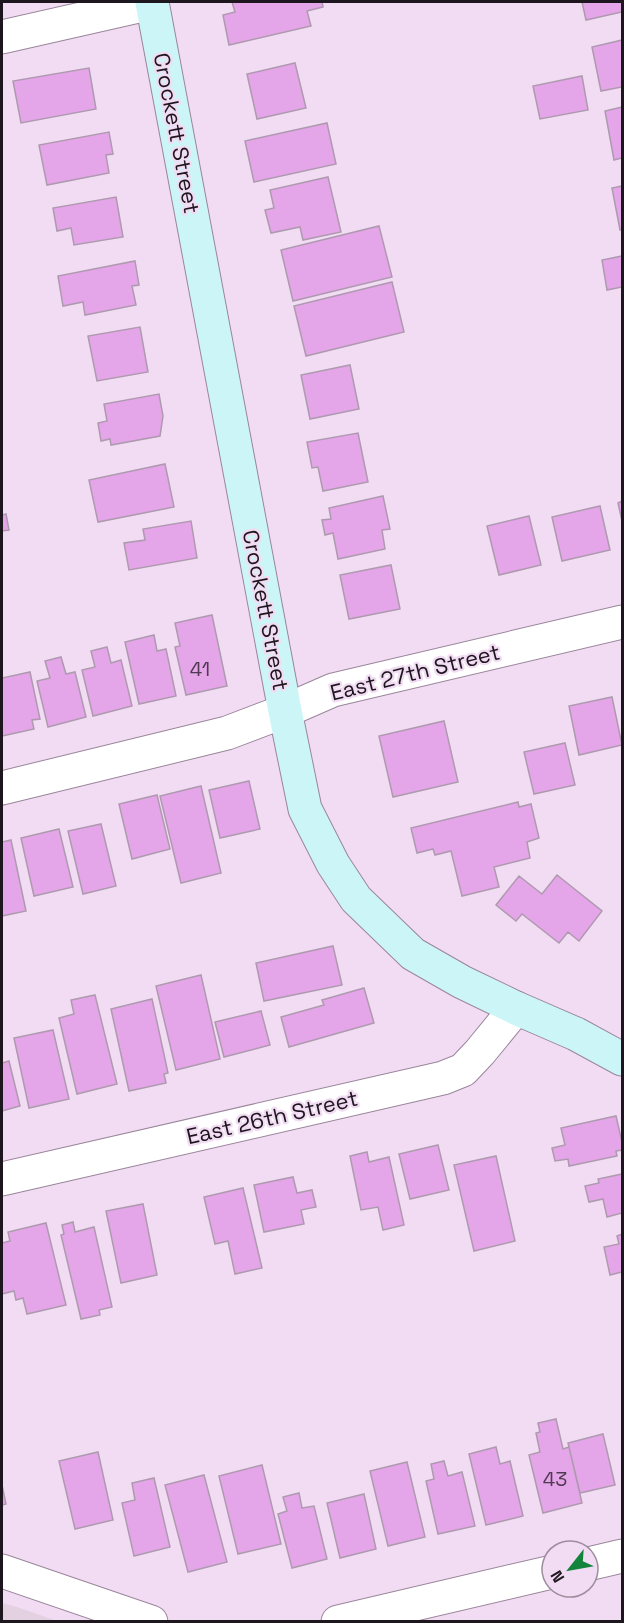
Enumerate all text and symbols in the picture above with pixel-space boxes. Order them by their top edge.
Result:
street label: Crockett Street [148,50,206,216]
street label: Crockett Street [237,527,295,693]
street label: East 27th Street [327,637,503,707]
house number: 41 [190,656,210,682]
street label: East 26th Street [183,1084,361,1150]
house number: 43 [543,1466,567,1492]
north arrow [540,1539,600,1599]
text: N [546,1566,569,1586]

